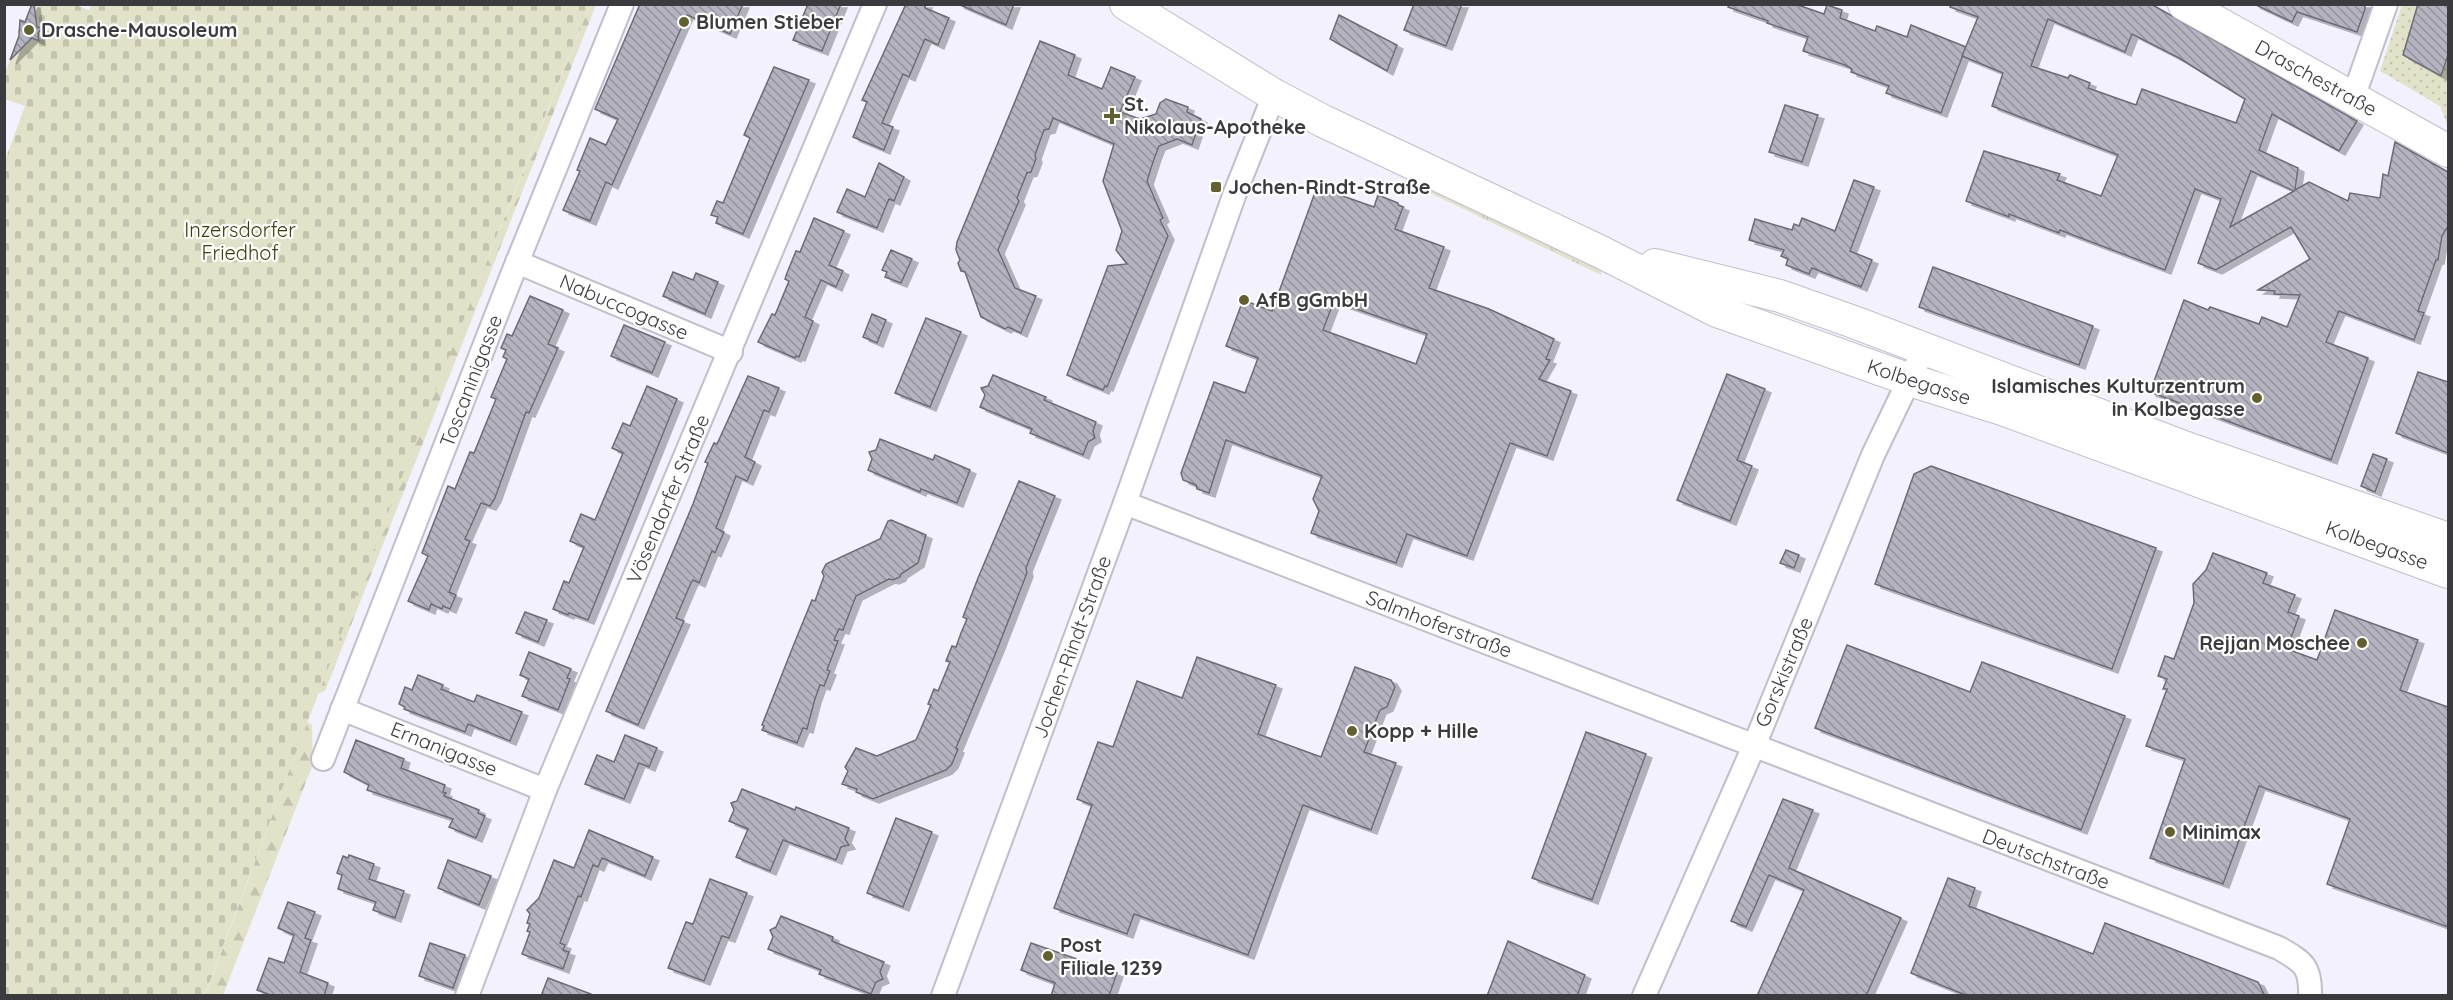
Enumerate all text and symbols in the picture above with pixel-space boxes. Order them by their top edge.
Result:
place label: Blumen Stieber [696,9,844,34]
marker: Blumen Stieber [677,15,691,29]
place label: Drasche-Mausoleum [41,17,238,42]
marker: Drasche-Mausoleum [22,23,36,37]
street label: Draschestraße [2251,34,2382,121]
place label: St. Nikolaus-Apotheke [1124,91,1306,139]
marker: St. Nikolaus-Apotheke [1105,109,1119,123]
place label: Jochen-Rindt-Straße [1228,174,1431,199]
marker: Jochen-Rindt-Straße [1209,180,1223,194]
park label: Inzersdorfer Friedhof [184,217,296,265]
street label: Nabuccogasse [556,268,692,345]
place label: AfB gGmbH [1256,287,1368,312]
marker: AfB gGmbH [1237,293,1251,307]
street label: Toscaninigasse [434,311,507,451]
street label: Kolbegasse [1864,353,1974,410]
place label: Islamisches Kulturzentrum in Kolbegasse [1991,373,2245,421]
marker: Islamisches Kulturzentrum in Kolbegasse [2250,391,2264,405]
street label: Vösendorfer Straße [621,410,714,587]
street label: Kolbegasse [2322,514,2432,575]
street label: Jochen-Rindt-Straße [1027,552,1116,742]
street label: Salmhoferstraße [1363,584,1516,663]
street label: Gorskistraße [1749,613,1818,731]
place label: Rejjan Moschee [2199,630,2350,655]
marker: Rejjan Moschee [2355,636,2369,650]
street label: Ernanigasse [387,716,501,781]
place label: Kopp + Hille [1364,718,1479,743]
marker: Kopp + Hille [1345,724,1359,738]
place label: Minimax [2182,819,2261,844]
street label: Deutschstraße [1979,823,2114,894]
marker: Minimax [2163,825,2177,839]
place label: Post Filiale 1239 [1060,932,1163,980]
marker: Post Filiale 1239 [1041,949,1055,963]

